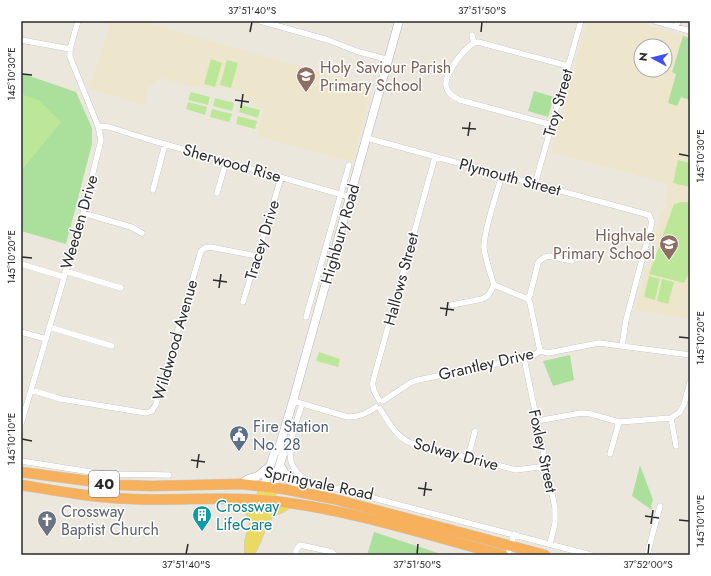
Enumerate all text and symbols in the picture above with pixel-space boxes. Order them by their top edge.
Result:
text: 37°51'40"S [228,3,277,18]
text: 37°51'50"S [458,3,507,18]
north arrow [633,38,673,78]
text: 145°10'30"E [4,47,19,101]
text: N [635,51,652,62]
place label: Holy Saviour Parish Primary School [320,56,451,97]
school or university icon: Holy Saviour Parish Primary School [295,65,317,93]
street label: Troy Street [537,66,579,140]
text: 145°10'30"E [693,129,708,183]
street label: Sherwood Rise [180,138,284,188]
street label: Plymouth Street [457,152,564,202]
street label: Weeden Drive [55,172,103,272]
street label: Highbury Road [315,181,365,287]
street label: Tracey Drive [239,197,285,283]
place label: Highvale Primary School [553,224,655,265]
text: 145°10'20"E [4,230,19,284]
street label: Hallows Street [378,230,424,328]
school or university icon: Highvale Primary School [658,233,680,261]
street label: Wildwood Avenue [147,277,203,403]
text: 145°10'20"E [693,311,708,365]
street label: Grantley Drive [436,342,536,386]
street label: Foxley Street [523,407,563,495]
text: 145°10'10"E [4,413,19,465]
place label: Fire Station No. 28 [253,415,329,456]
public building icon: Fire Station No. 28 [228,424,250,452]
street label: Solway Drive [411,432,501,476]
street label: Springvale Road [262,460,376,506]
road number: 40 [89,471,119,497]
place label: Crossway LifeCare [216,495,280,536]
text: 145°10'10"E [693,495,708,547]
place label: Crossway Baptist Church [61,500,159,541]
building icon: Crossway LifeCare [191,504,213,532]
church icon: Crossway Baptist Church [36,509,58,537]
text: 37°51'40"S [162,557,211,572]
text: 37°51'50"S [393,557,442,572]
text: 37°52'00"S [623,557,673,572]

